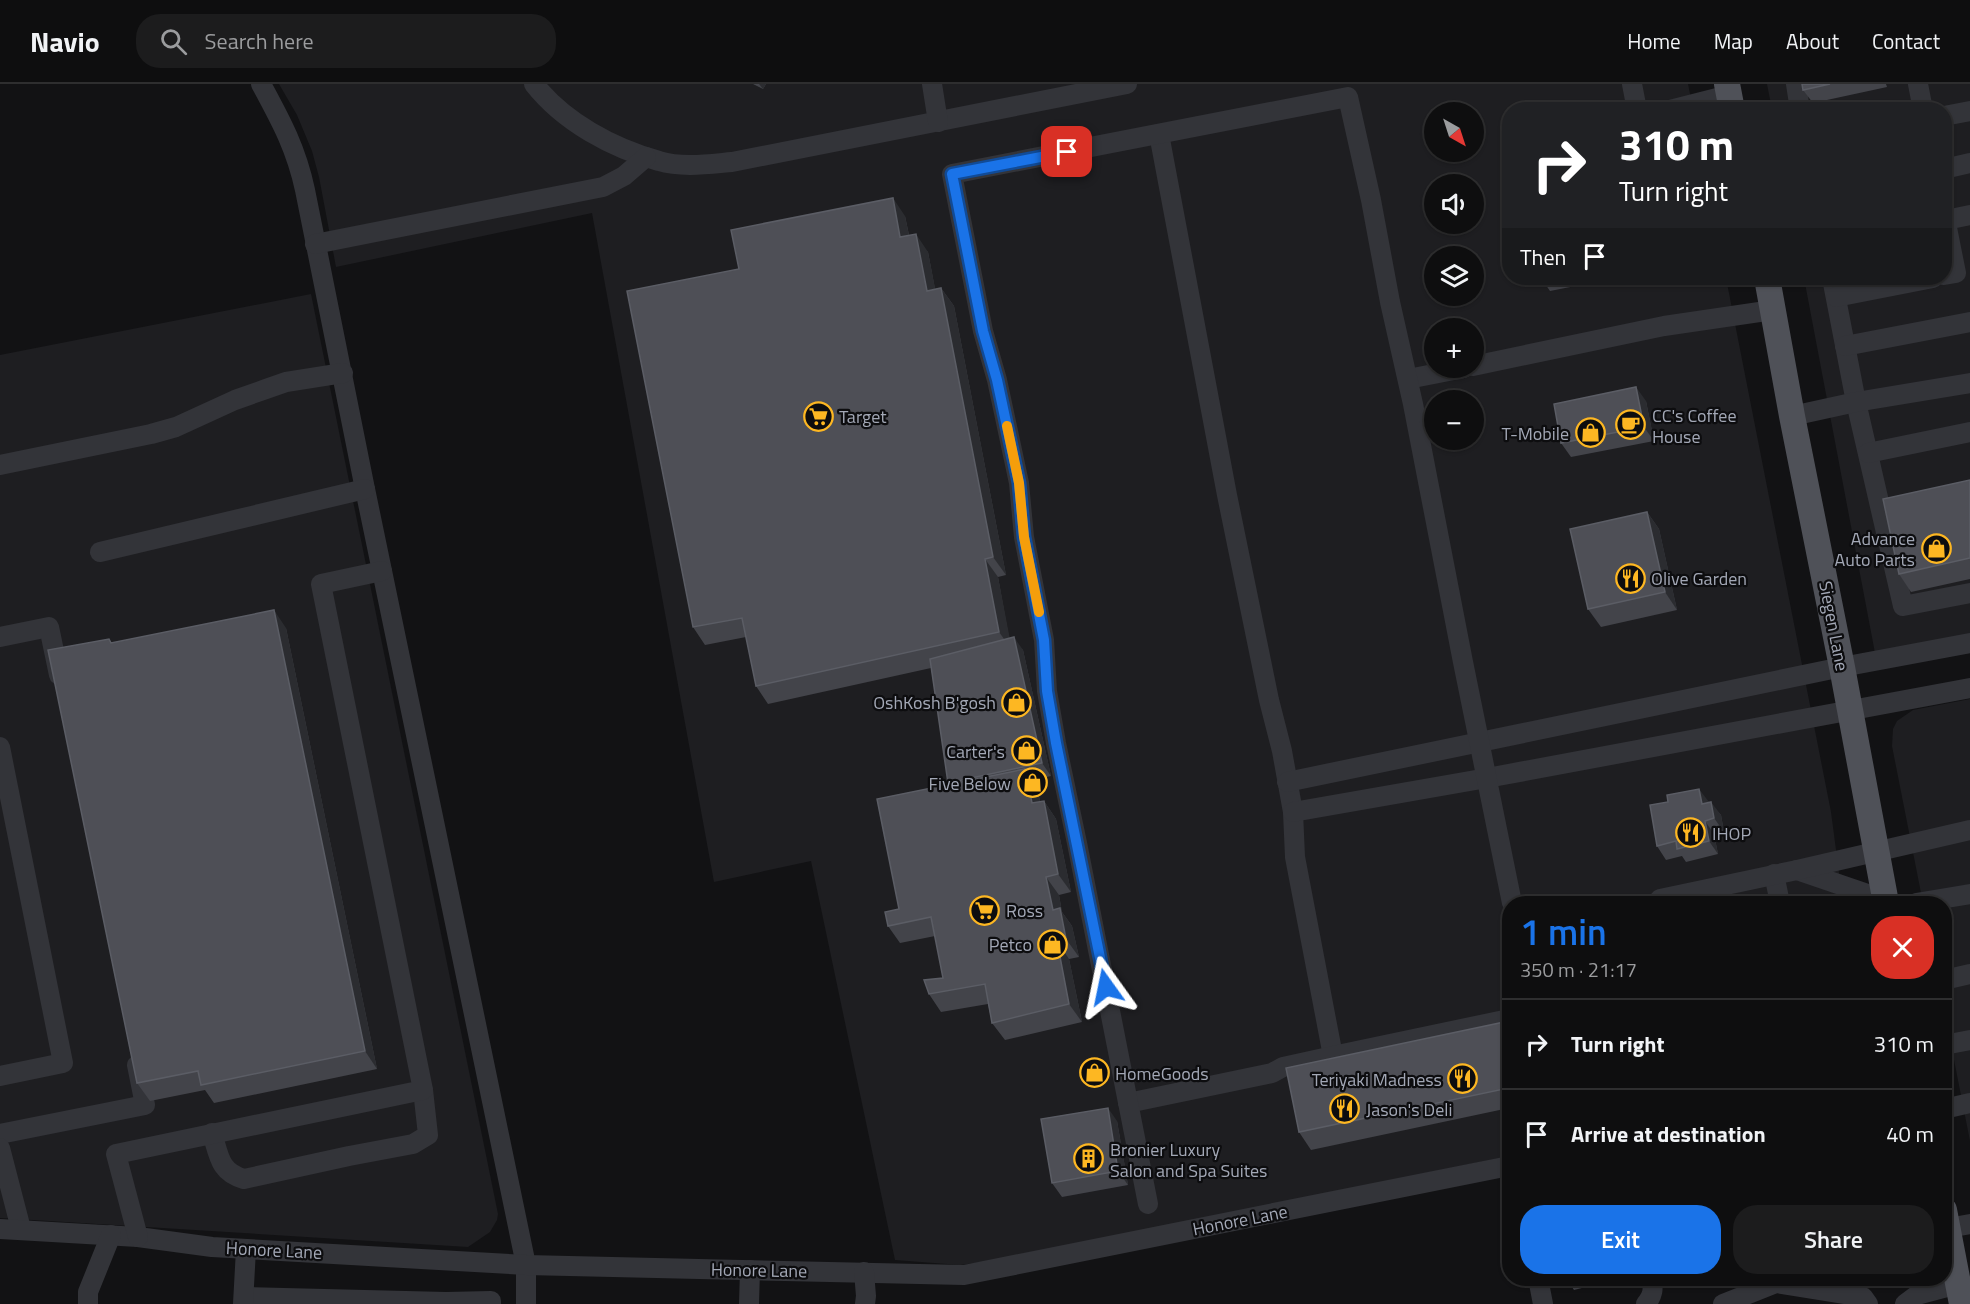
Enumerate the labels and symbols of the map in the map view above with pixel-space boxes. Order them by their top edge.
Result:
north arrow [1424,102,1484,162]
pin [1041,126,1092,177]
supermarket icon: Target [802,400,834,432]
place label: CC's Coffee House [1652,402,1736,450]
place label: Target [839,403,887,430]
cafe icon: CC's Coffee House [1615,409,1647,441]
shop icon: T-Mobile [1574,417,1606,449]
place label: T-Mobile [1502,420,1569,447]
place label: Advance Auto Parts [1834,525,1915,573]
shop icon: Advance Auto Parts [1920,532,1952,564]
restaurant icon: Olive Garden [1614,562,1646,594]
place label: Olive Garden [1651,565,1747,592]
street label: Siegen Lane [1812,579,1856,673]
shop icon: OshKosh B'gosh [1001,686,1033,718]
place label: OshKosh B'gosh [873,689,996,716]
shop icon: Carter's [1010,735,1042,767]
place label: Carter's [946,738,1005,765]
shop icon: Five Below [1016,767,1048,799]
place label: Five Below [929,770,1011,797]
restaurant icon: IHOP [1675,817,1707,849]
place label: IHOP [1712,820,1751,847]
supermarket icon: Ross [969,894,1001,926]
place label: Ross [1006,897,1043,924]
shop icon: Petco [1037,928,1069,960]
place label: Petco [989,931,1032,958]
position arrow [1074,955,1138,1019]
shop icon: HomeGoods [1078,1057,1110,1089]
place label: HomeGoods [1115,1060,1209,1087]
restaurant icon: Teriyaki Madness [1447,1063,1479,1095]
place label: Teriyaki Madness [1312,1066,1442,1093]
restaurant icon: Jason's Deli [1329,1093,1361,1125]
place label: Jason's Deli [1366,1096,1452,1123]
place label: Bronier Luxury Salon and Spa Suites [1110,1136,1267,1184]
building icon: Bronier Luxury Salon and Spa Suites [1073,1143,1105,1175]
street label: Honore Lane [1190,1198,1290,1242]
street label: Honore Lane [225,1234,323,1266]
street label: Honore Lane [711,1256,807,1284]

